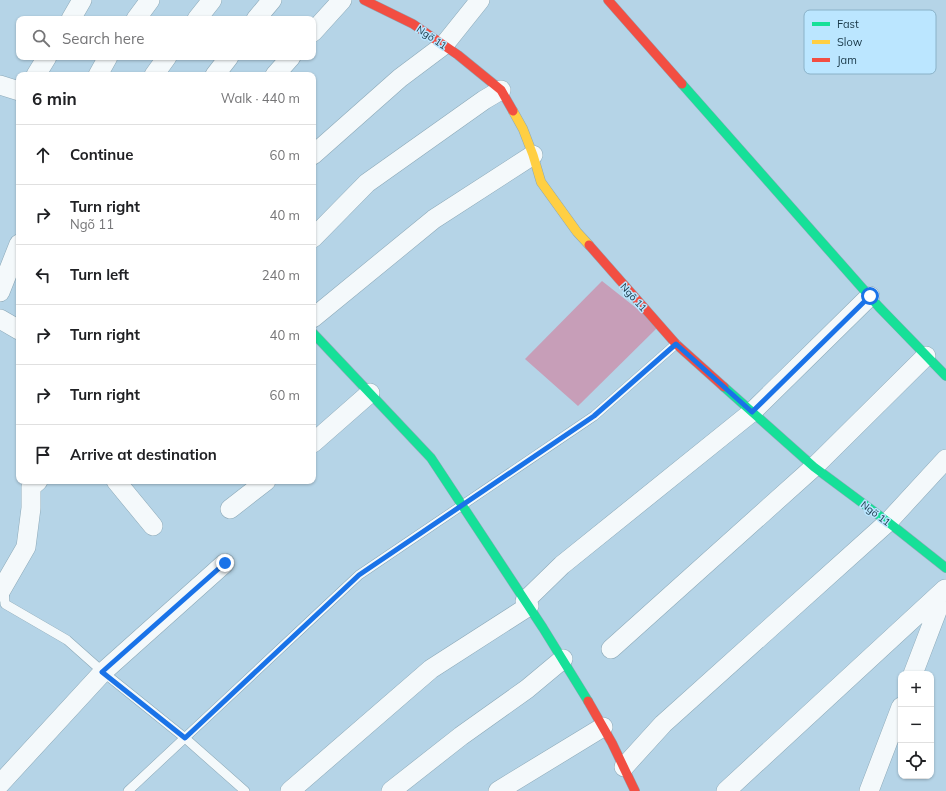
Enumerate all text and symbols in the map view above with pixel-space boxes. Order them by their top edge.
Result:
legend [804,10,936,74]
search box [16,16,316,60]
text: Fast [837,17,859,31]
street label: Ngõ 11 [414,23,449,52]
icon: search [30,27,52,49]
text: Search here [62,29,144,48]
text: Slow [837,35,863,49]
text: Jam [837,53,857,67]
text: 6 min [32,88,77,109]
text: Walk · 440 m [221,90,300,106]
icon: ahead [32,144,54,166]
text: Continue [70,145,133,164]
text: 60 m [270,147,300,163]
text: Turn right [70,197,140,216]
icon: right [32,204,54,226]
text: 40 m [270,207,300,223]
text: Ngõ 11 [70,216,114,232]
icon: left [32,264,54,286]
text: Turn left [70,265,129,284]
text: 240 m [262,267,300,283]
street label: Ngõ 11 [617,280,650,314]
route start [861,287,879,305]
icon: right [32,324,54,346]
text: Turn right [70,325,140,344]
text: 40 m [270,327,300,343]
icon: right [32,384,54,406]
text: Turn right [70,385,140,404]
text: 60 m [270,387,300,403]
icon: arrive [32,444,54,466]
text: Arrive at destination [70,445,217,464]
street label: Ngõ 11 [858,498,893,529]
route end [216,554,234,572]
map controls [898,671,934,779]
button: + [898,671,934,707]
button: − [898,707,934,743]
button: locate [898,743,934,779]

